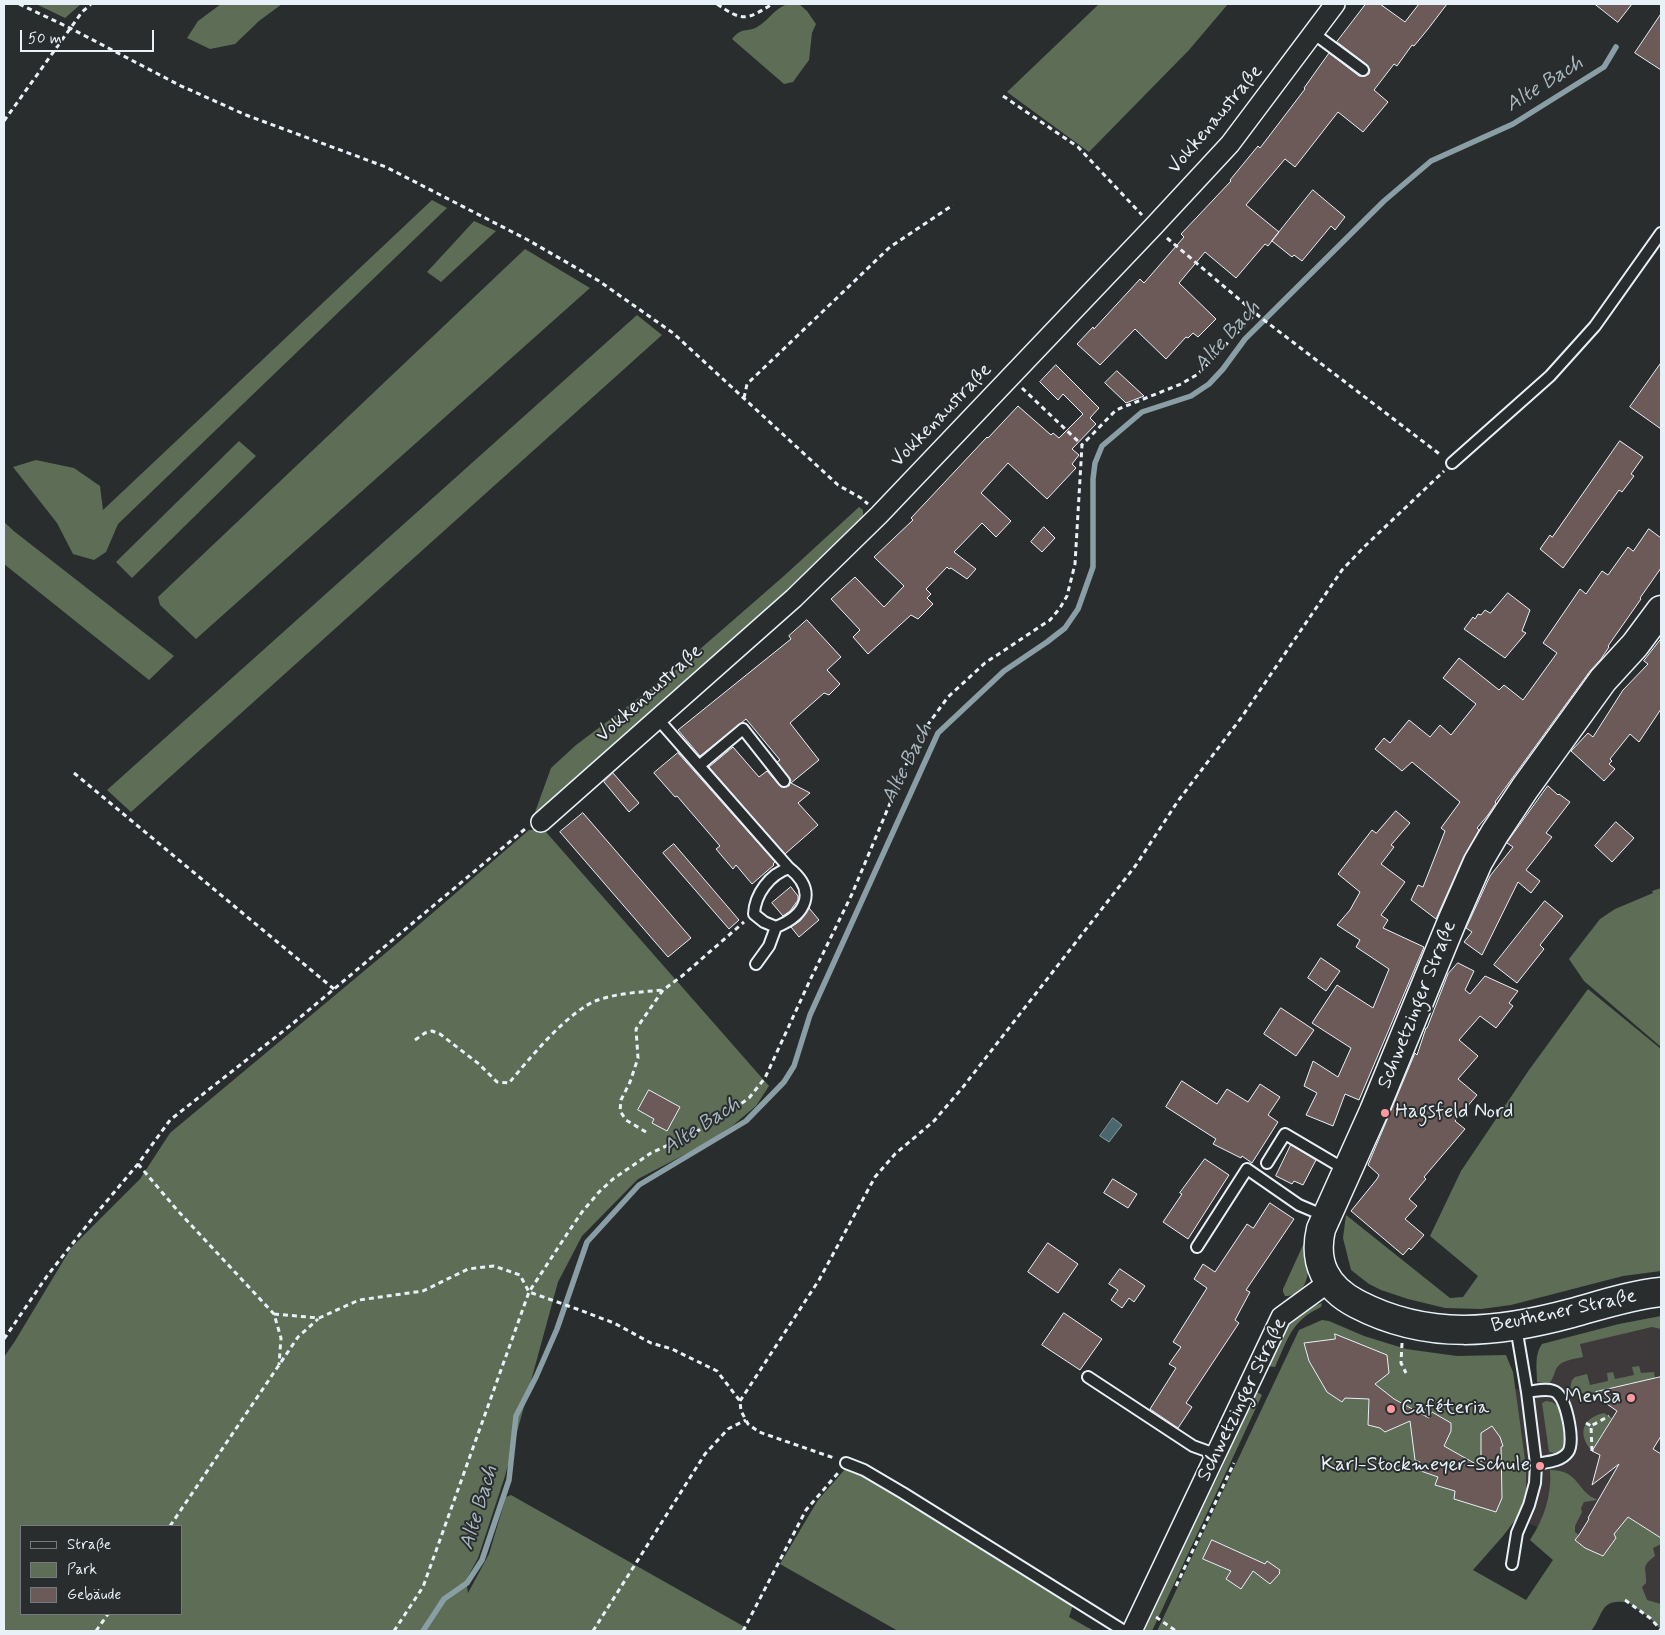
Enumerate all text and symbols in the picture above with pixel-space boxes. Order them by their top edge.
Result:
scale bar [22,20,156,52]
text: 50 m [28,29,62,49]
water label: Alte Bach [1502,51,1588,119]
street label: Vokkenaustraße [1163,60,1269,180]
water label: Alte Bach [1190,296,1266,378]
street label: Vokkenaustraße [886,359,998,473]
street label: Vokkenaustraße [592,640,708,748]
water label: Alte Bach [877,720,939,808]
street label: Schwetzinger Straße [1373,918,1463,1092]
water label: Alte Bach [659,1093,745,1161]
place label: Hagsfeld Nord [1395,1101,1513,1125]
marker: Hagsfeld Nord [1379,1107,1391,1119]
street label: Beuthener Straße [1489,1285,1639,1339]
street label: Schwetzinger Straße [1193,1314,1293,1486]
place label: Mensa [1565,1386,1621,1410]
marker: Mensa [1625,1392,1637,1404]
place label: Caféteria [1401,1397,1489,1421]
marker: Caféteria [1385,1403,1397,1415]
place label: Karl-Stockmeyer-Schule [1321,1454,1530,1478]
marker: Karl-Stockmeyer-Schule [1534,1460,1546,1472]
water label: Alte Bach [455,1463,505,1553]
legend [20,1525,182,1615]
text: Straße [67,1535,111,1555]
text: Park [67,1560,97,1580]
text: Gebäude [67,1585,121,1605]

